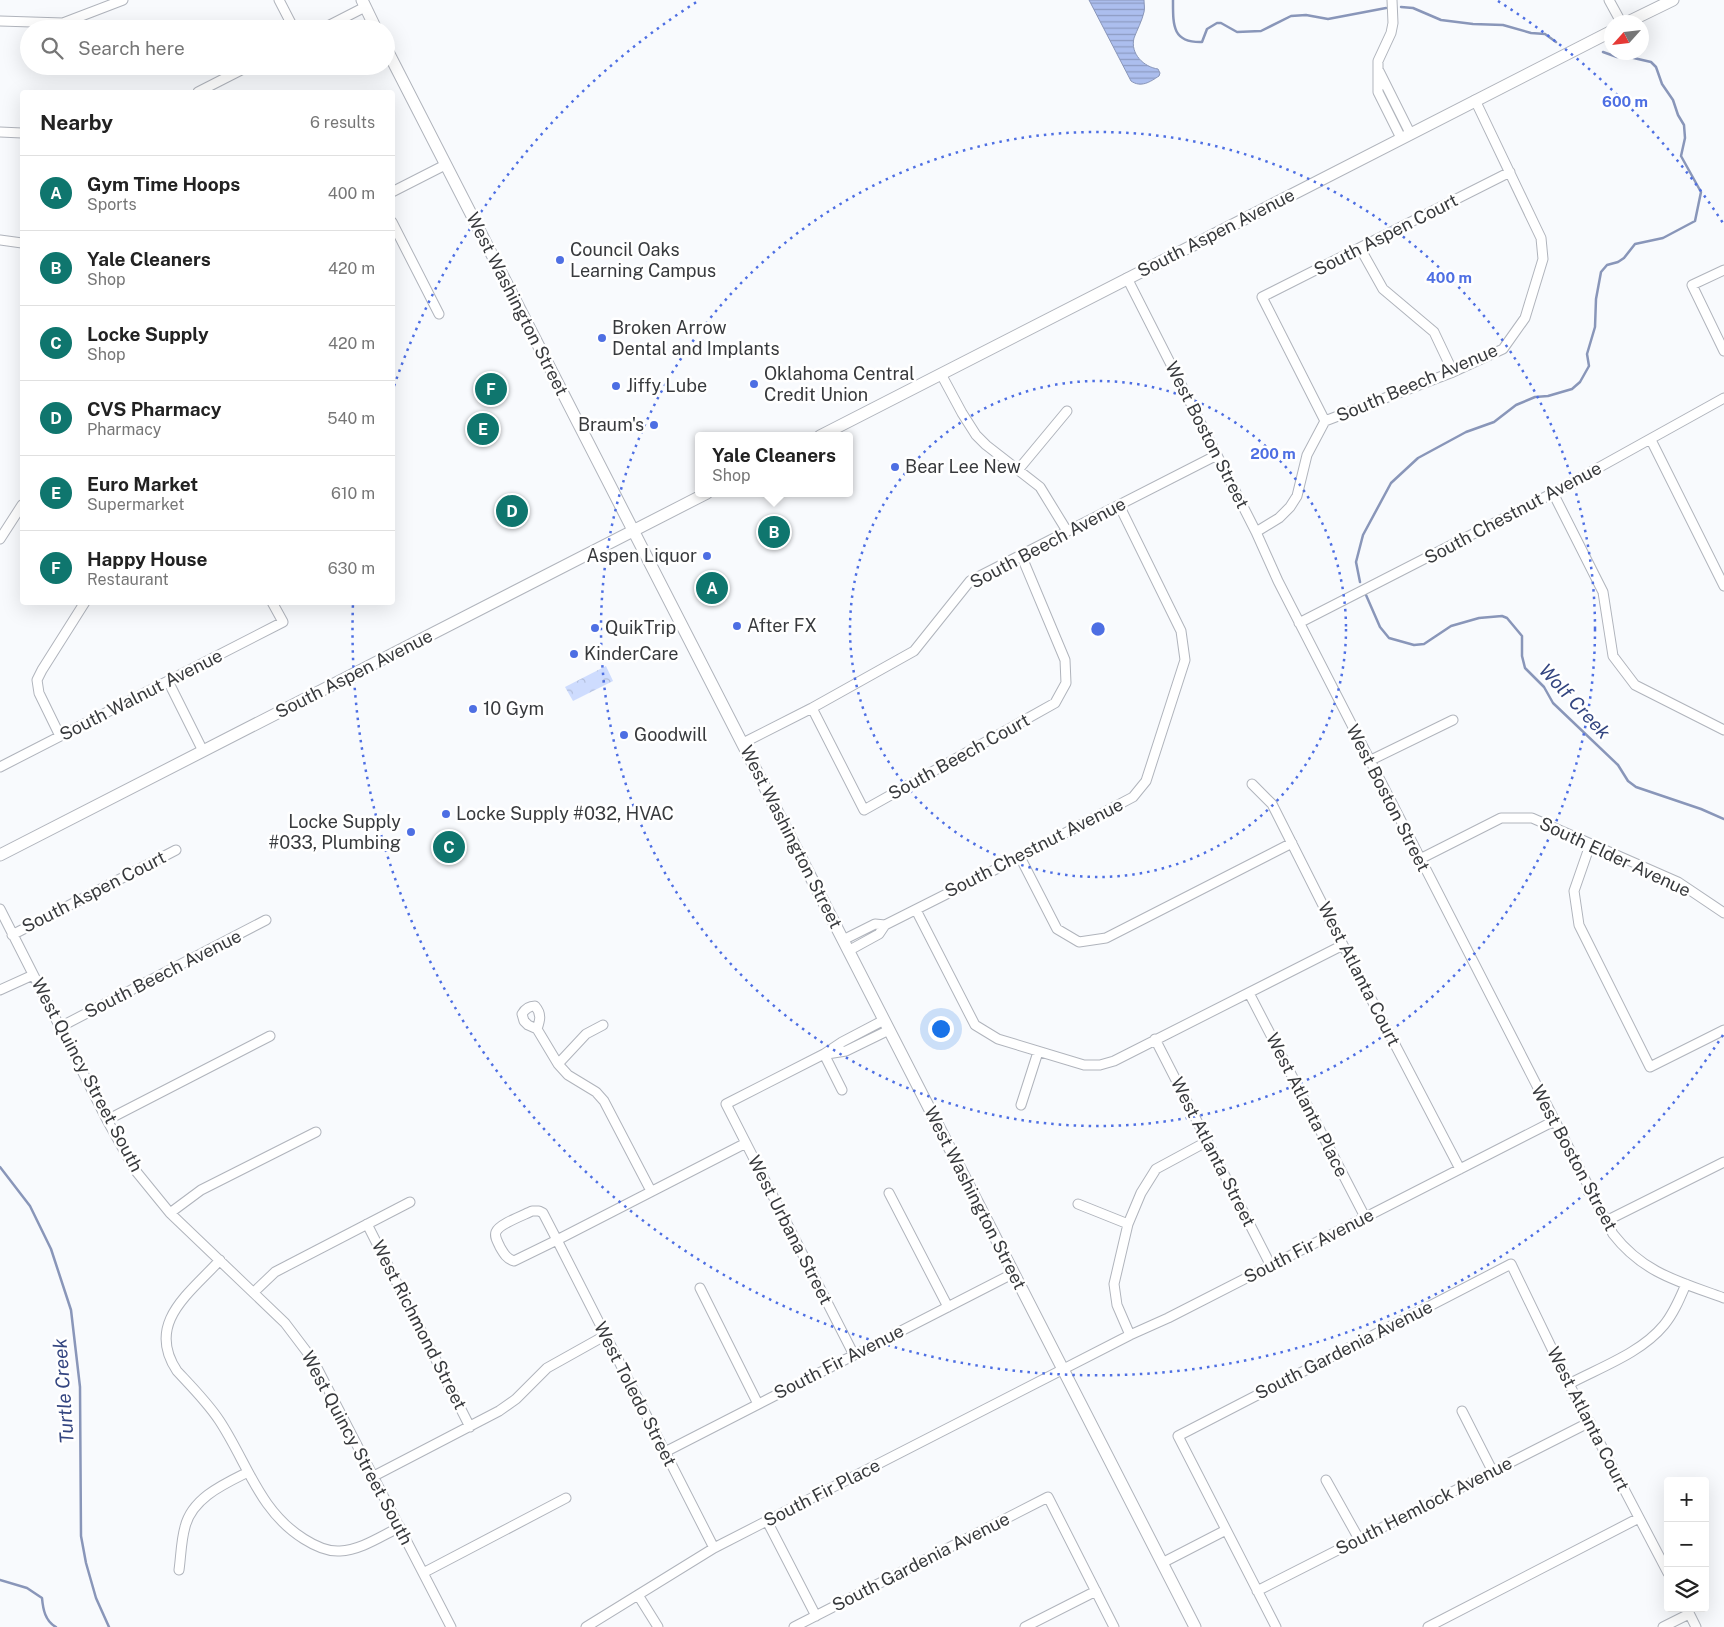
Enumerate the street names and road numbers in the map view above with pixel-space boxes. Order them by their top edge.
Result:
street label: South Aspen Avenue [1134,184,1298,281]
street label: South Aspen Court [1310,189,1461,280]
street label: West Washington Street [462,209,573,399]
street label: South Beech Avenue [1333,339,1501,426]
street label: West Boston Street [1161,358,1254,512]
street label: South Chestnut Avenue [1421,457,1605,568]
street label: South Beech Avenue [966,493,1129,592]
street label: South Aspen Avenue [272,625,436,722]
street label: South Walnut Avenue [56,644,226,745]
street label: South Beech Court [884,709,1033,804]
street label: West Boston Street [1342,721,1435,875]
street label: West Washington Street [736,742,847,932]
street label: South Chestnut Avenue [941,793,1126,902]
street label: South Elder Avenue [1536,812,1694,901]
street label: South Aspen Court [18,846,169,937]
street label: West Atlanta Court [1314,898,1405,1049]
street label: South Beech Avenue [81,925,245,1022]
street label: West Quincy Street South [27,974,147,1175]
street label: West Atlanta Place [1262,1029,1353,1180]
street label: West Atlanta Street [1167,1074,1260,1230]
street label: West Boston Street [1527,1081,1622,1234]
street label: West Washington Street [920,1103,1031,1293]
street label: West Urbana Street [744,1152,837,1308]
street label: South Fir Avenue [1240,1204,1377,1287]
street label: West Richmond Street [368,1237,471,1413]
street label: South Gardenia Avenue [1252,1296,1436,1403]
street label: West Toledo Street [590,1318,681,1470]
street label: South Fir Avenue [770,1320,907,1403]
street label: West Atlanta Court [1543,1343,1634,1494]
street label: West Quincy Street South [297,1347,417,1548]
street label: South Hemlock Avenue [1332,1452,1515,1559]
street label: South Fir Place [760,1454,883,1531]
street label: South Gardenia Avenue [829,1508,1013,1615]

